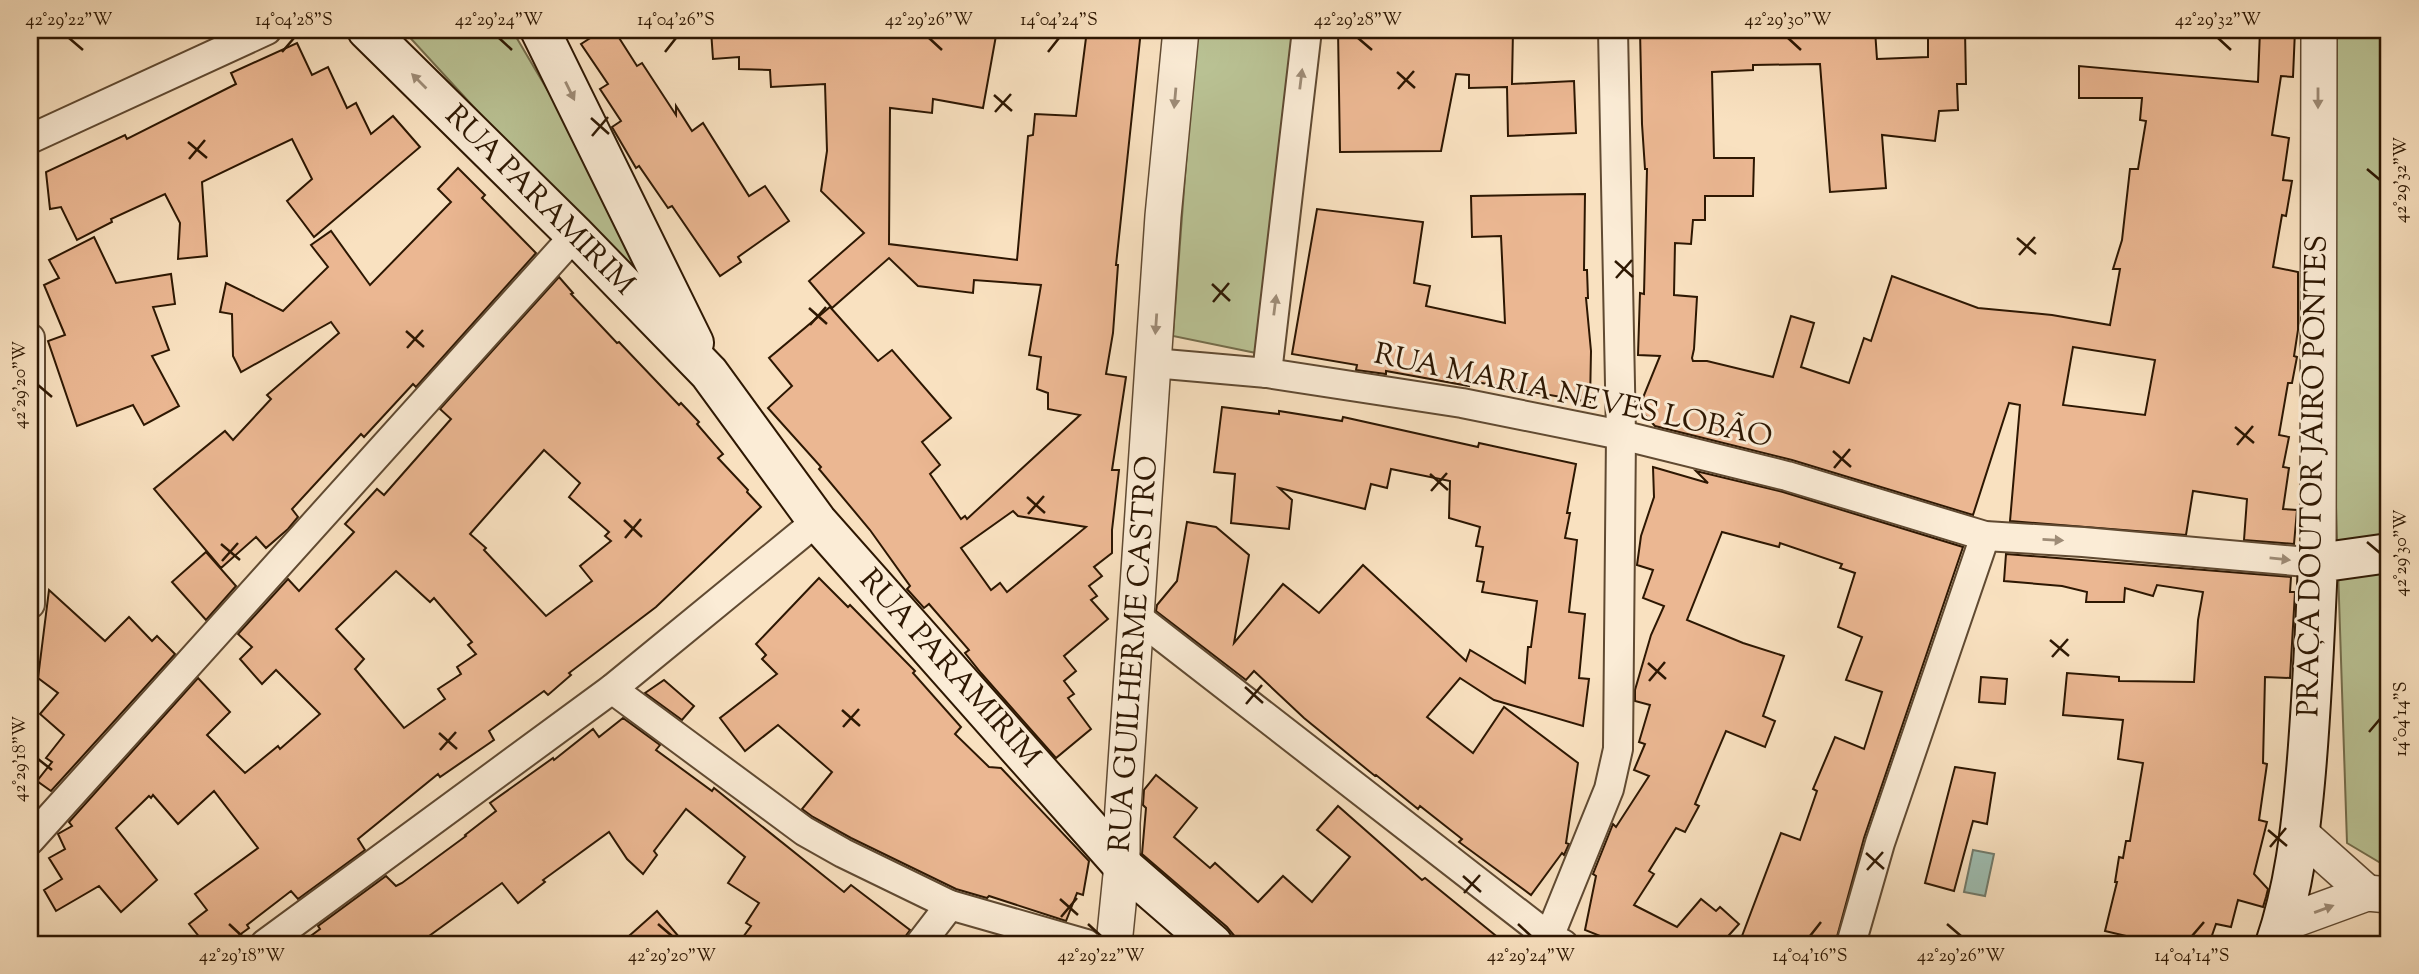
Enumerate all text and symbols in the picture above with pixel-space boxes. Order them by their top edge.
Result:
text: 42°29'22"W [25,8,113,34]
text: 14°04'28"S [255,8,333,34]
text: 42°29'24"W [455,8,543,34]
text: 14°04'26"S [637,8,715,34]
text: 42°29'26"W [885,8,973,34]
text: 14°04'24"S [1020,8,1098,34]
text: 42°29'28"W [1314,8,1402,34]
text: 42°29'30"W [1745,8,1831,34]
text: 42°29'32"W [2175,8,2261,34]
one-way arrow [1296,68,1307,90]
one-way arrow [411,73,428,90]
one-way arrow [564,81,576,101]
one-way arrow [1169,87,1180,109]
one-way arrow [2312,87,2324,109]
street label: RUA PARAMIRIM [434,96,644,306]
text: 42°29'32"W [2389,137,2415,223]
street label: PRAÇA DOUTOR JAIRO PONTES [2288,235,2340,717]
one-way arrow [1269,294,1280,316]
one-way arrow [1150,314,1161,336]
street label: RUA MARIA NEVES LOBÃO [1370,334,1776,460]
text: 42°29'20"W [8,341,34,429]
street label: RUA GUILHERME CASTRO [1100,454,1170,854]
text: 42°29'30"W [2389,510,2415,596]
one-way arrow [2043,535,2065,546]
one-way arrow [2269,554,2291,565]
street label: RUA PARAMIRIM [848,560,1050,778]
text: 14°04'14"S [2389,681,2415,757]
text: 42°29'18"W [8,716,34,802]
one-way arrow [2314,903,2335,914]
text: 42°29'18"W [199,944,285,970]
text: 42°29'20"W [628,944,716,970]
text: 42°29'22"W [1057,944,1145,970]
text: 42°29'24"W [1487,944,1575,970]
text: 14°04'16"S [1772,944,1848,970]
text: 42°29'26"W [1917,944,2005,970]
text: 14°04'14"S [2154,944,2230,970]

